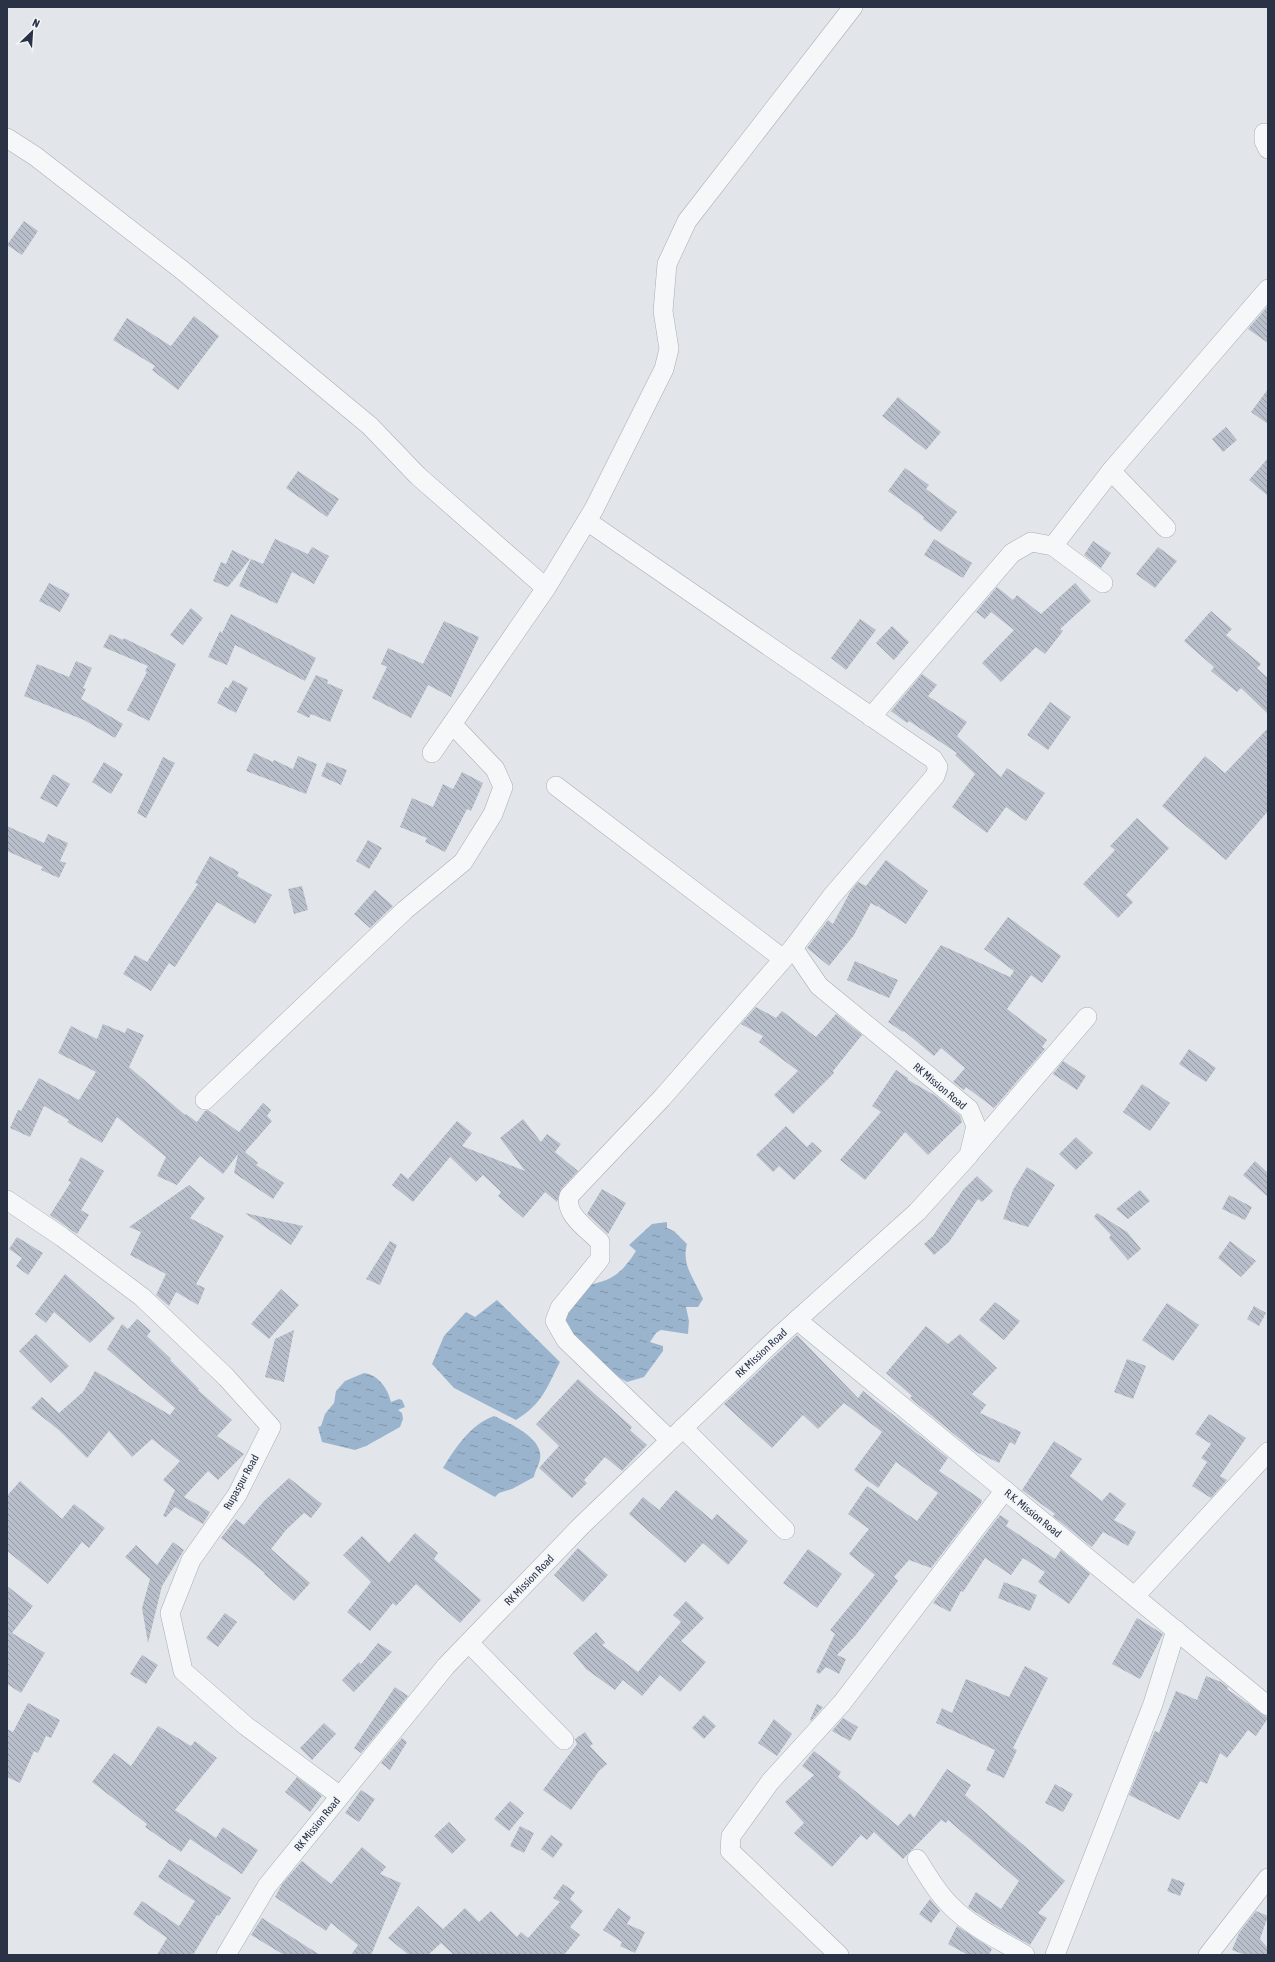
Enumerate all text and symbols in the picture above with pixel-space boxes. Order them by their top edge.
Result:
north arrow [12,12,52,52]
text: N [31,16,42,30]
street label: RK Mission Road [911,1060,969,1112]
street label: RK Mission Road [733,1326,789,1380]
street label: Rupaspur Road [221,1452,261,1512]
street label: R.K. Mission Road [1002,1486,1064,1540]
street label: RK Mission Road [502,1552,556,1608]
street label: RK Mission Road [292,1795,342,1853]

